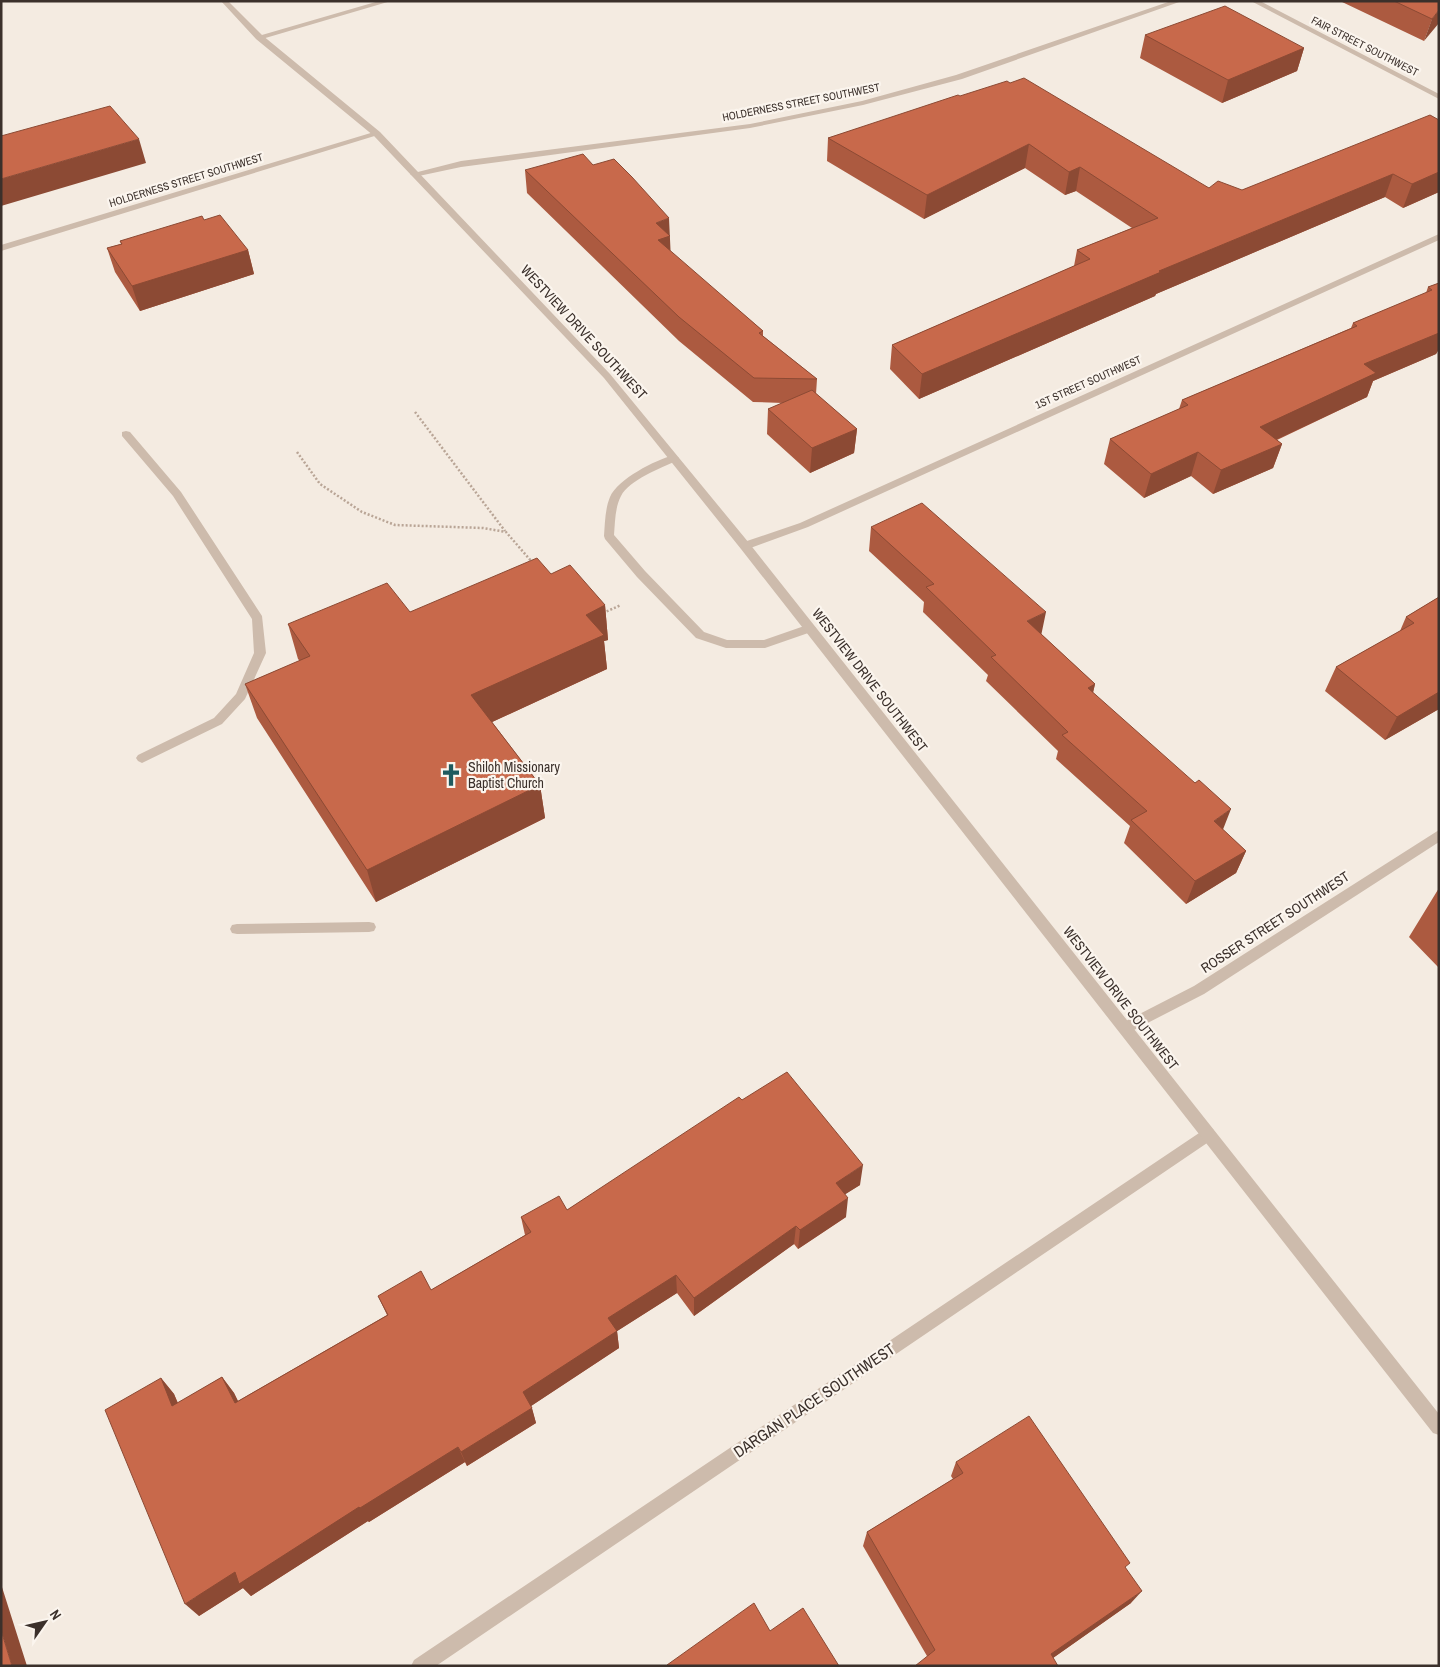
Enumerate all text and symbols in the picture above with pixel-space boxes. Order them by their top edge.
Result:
street label: FAIR STREET SOUTHWEST [1309,13,1421,79]
street label: HOLDERNESS STREET SOUTHWEST [721,80,881,124]
street label: HOLDERNESS STREET SOUTHWEST [107,150,265,210]
street label: WESTVIEW DRIVE SOUTHWEST [517,261,651,403]
street label: 1ST STREET SOUTHWEST [1033,352,1144,412]
street label: WESTVIEW DRIVE SOUTHWEST [808,605,932,755]
place label: Shiloh Missionary Baptist Church [468,758,560,792]
church icon: Shiloh Missionary Baptist Church [438,762,464,788]
street label: ROSSER STREET SOUTHWEST [1197,867,1353,977]
street label: WESTVIEW DRIVE SOUTHWEST [1059,923,1183,1073]
street label: DARGAN PLACE SOUTHWEST [729,1338,899,1462]
north arrow [20,1597,70,1647]
text: N [46,1606,66,1623]

